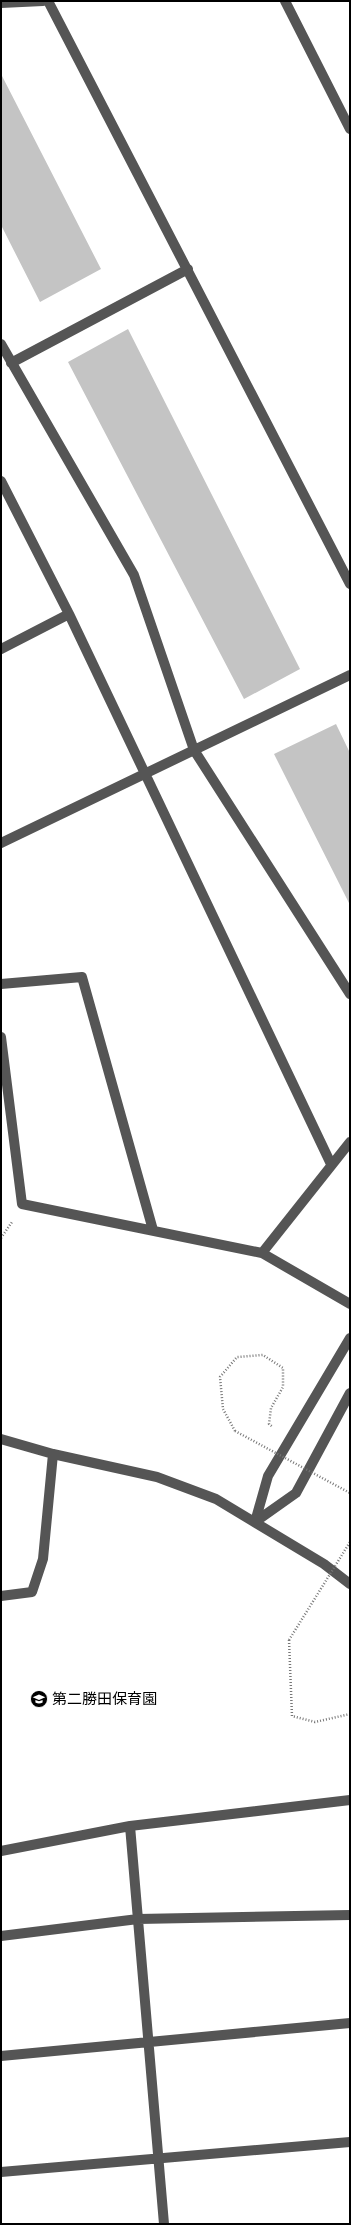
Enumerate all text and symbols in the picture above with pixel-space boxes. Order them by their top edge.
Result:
school or university icon: 第二勝田保育園 [29,1689,49,1709]
place label: 第二勝田保育園 [52,1690,157,1708]

